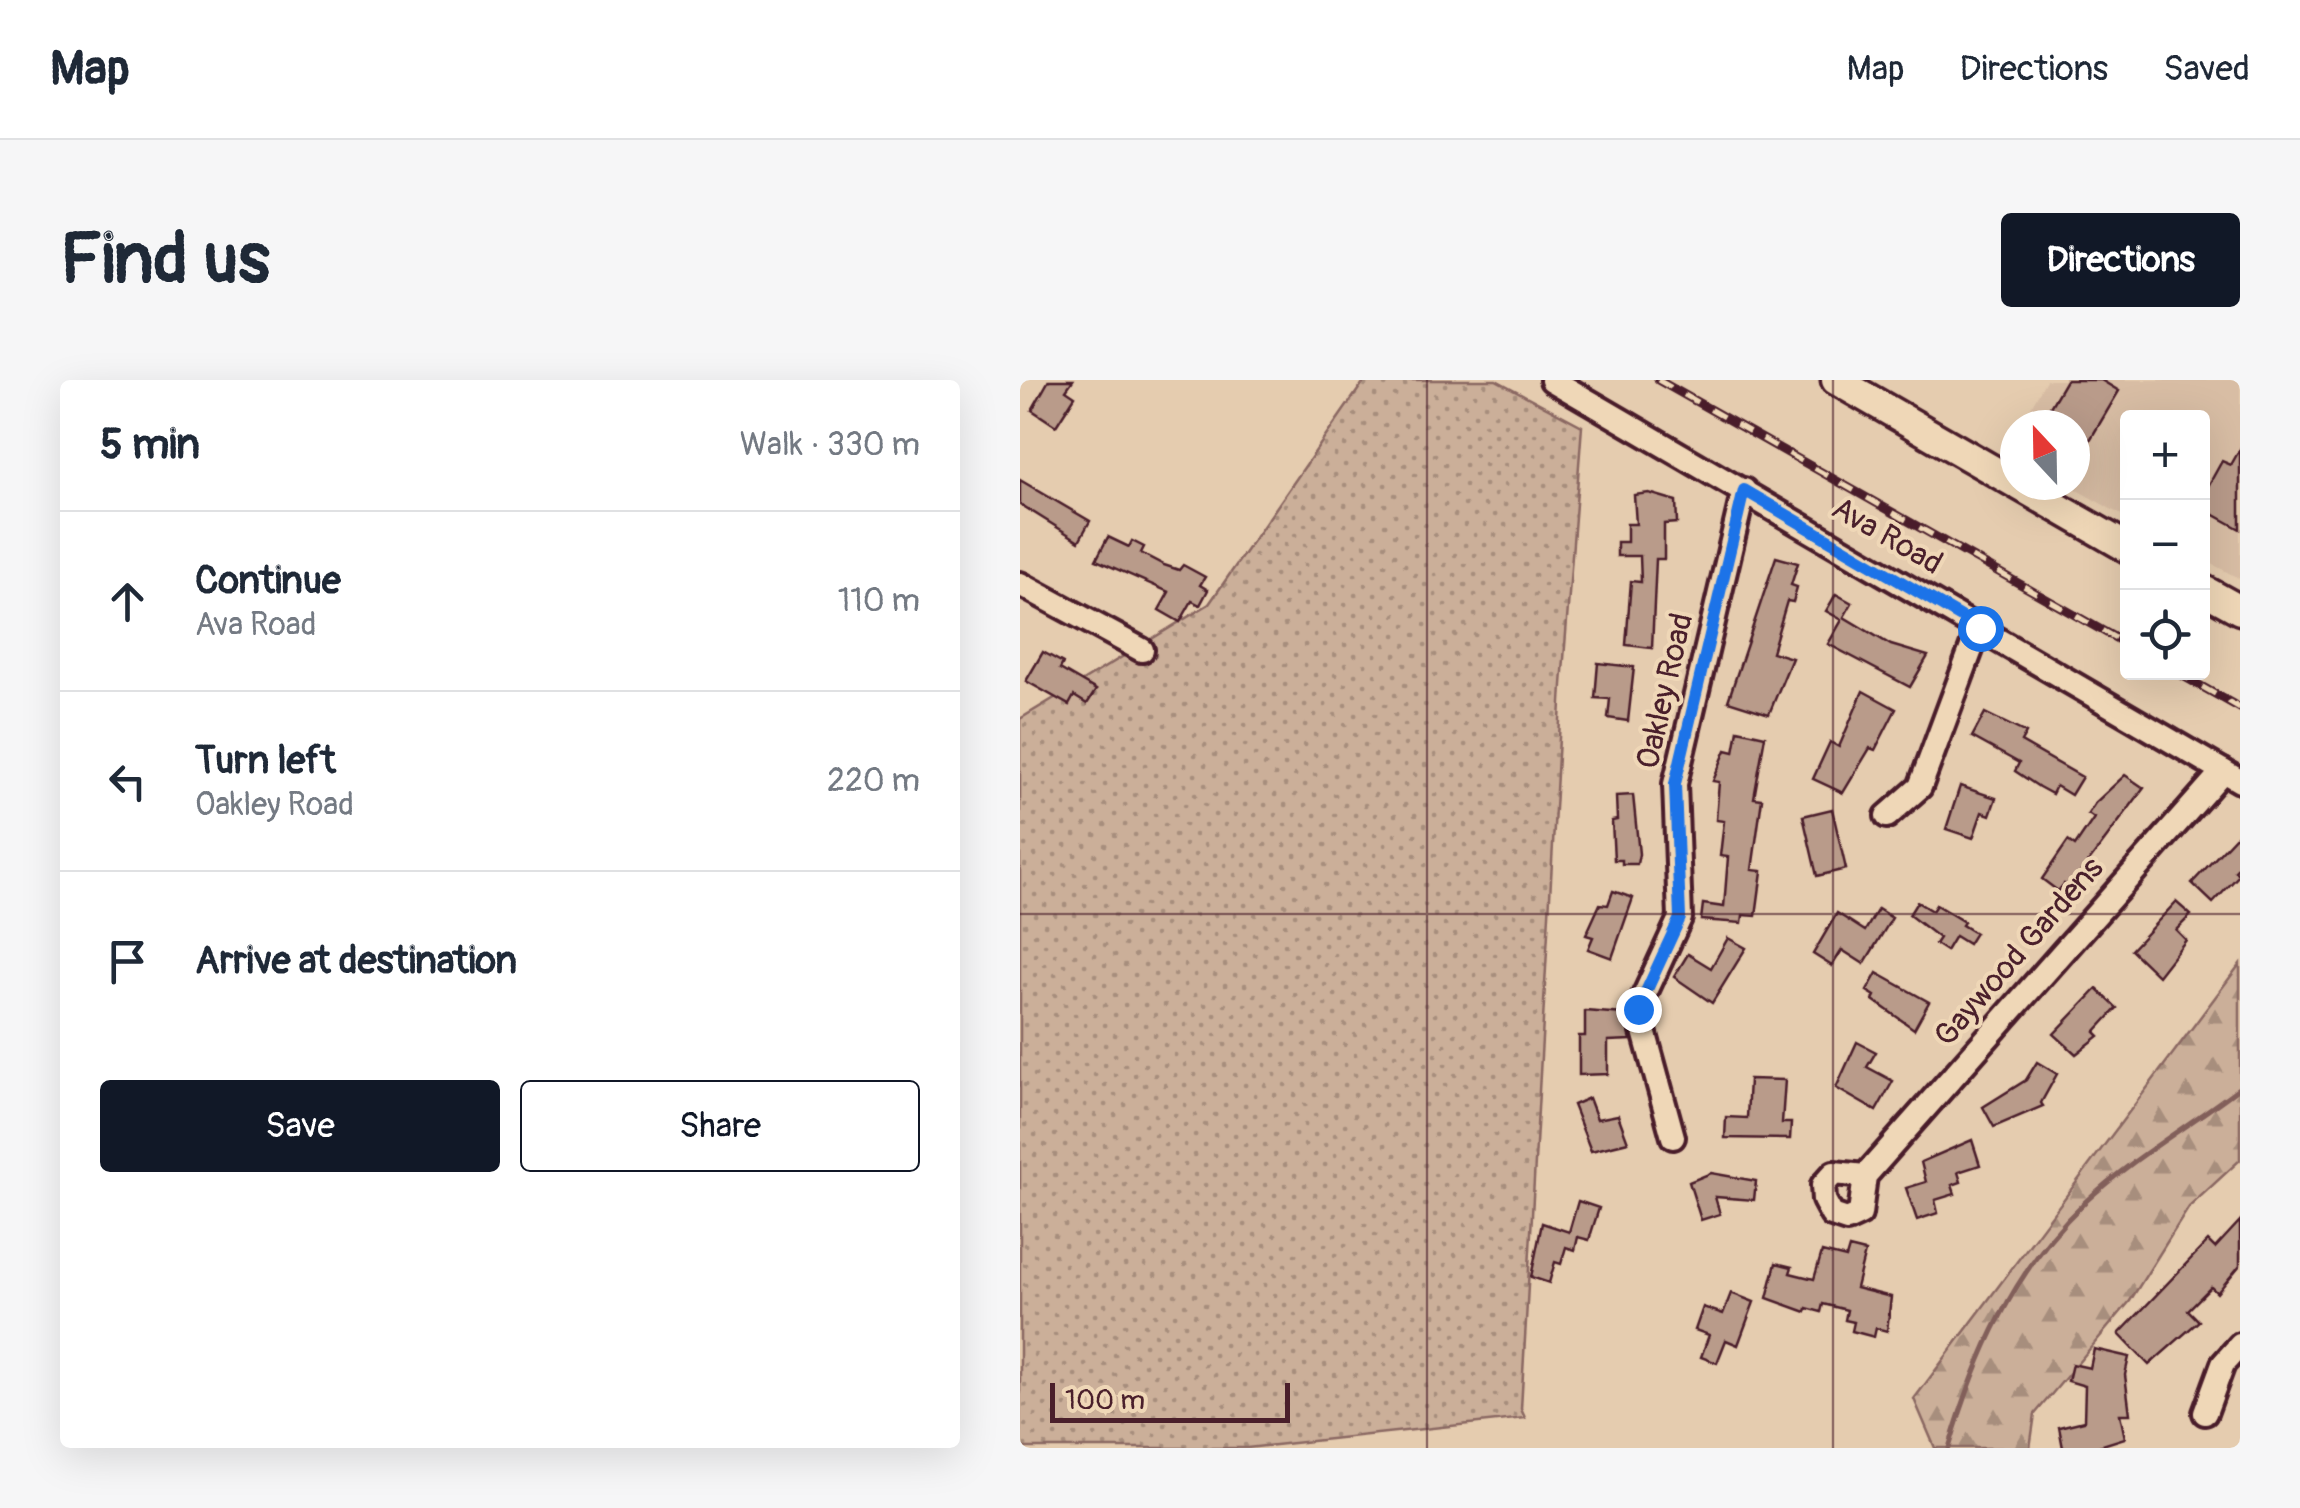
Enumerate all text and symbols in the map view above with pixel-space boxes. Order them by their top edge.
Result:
text: Map [50,39,130,99]
text: Map [1847,47,1905,91]
text: Directions [1960,47,2108,91]
text: Saved [2163,47,2250,91]
button: Directions [2001,213,2240,307]
text: Find us [60,216,270,304]
north arrow [2000,410,2090,500]
map controls [2120,410,2210,680]
button: + [2120,410,2210,500]
text: 5 min [100,419,200,471]
text: Walk · 330 m [740,425,920,465]
street label: Ava Road [1824,488,1950,584]
button: − [2120,500,2210,590]
text: Continue [195,557,341,605]
icon: ahead [100,574,155,629]
text: 110 m [838,581,920,621]
button: locate [2120,590,2210,680]
text: Ava Road [195,605,316,645]
route start [1958,606,2004,652]
street label: Oakley Road [1628,609,1702,773]
text: Turn left [195,737,336,785]
icon: left [100,754,155,809]
text: 220 m [827,761,920,801]
text: Oakley Road [195,785,354,825]
street label: Gaywood Gardens [1926,849,2112,1055]
icon: arrive [100,934,155,989]
text: Arrive at destination [195,937,517,985]
route end [1616,987,1662,1033]
button: Save [100,1080,500,1172]
button: Share [520,1080,920,1172]
scale bar [1050,1378,1290,1422]
text: 100 m [1065,1383,1145,1418]

